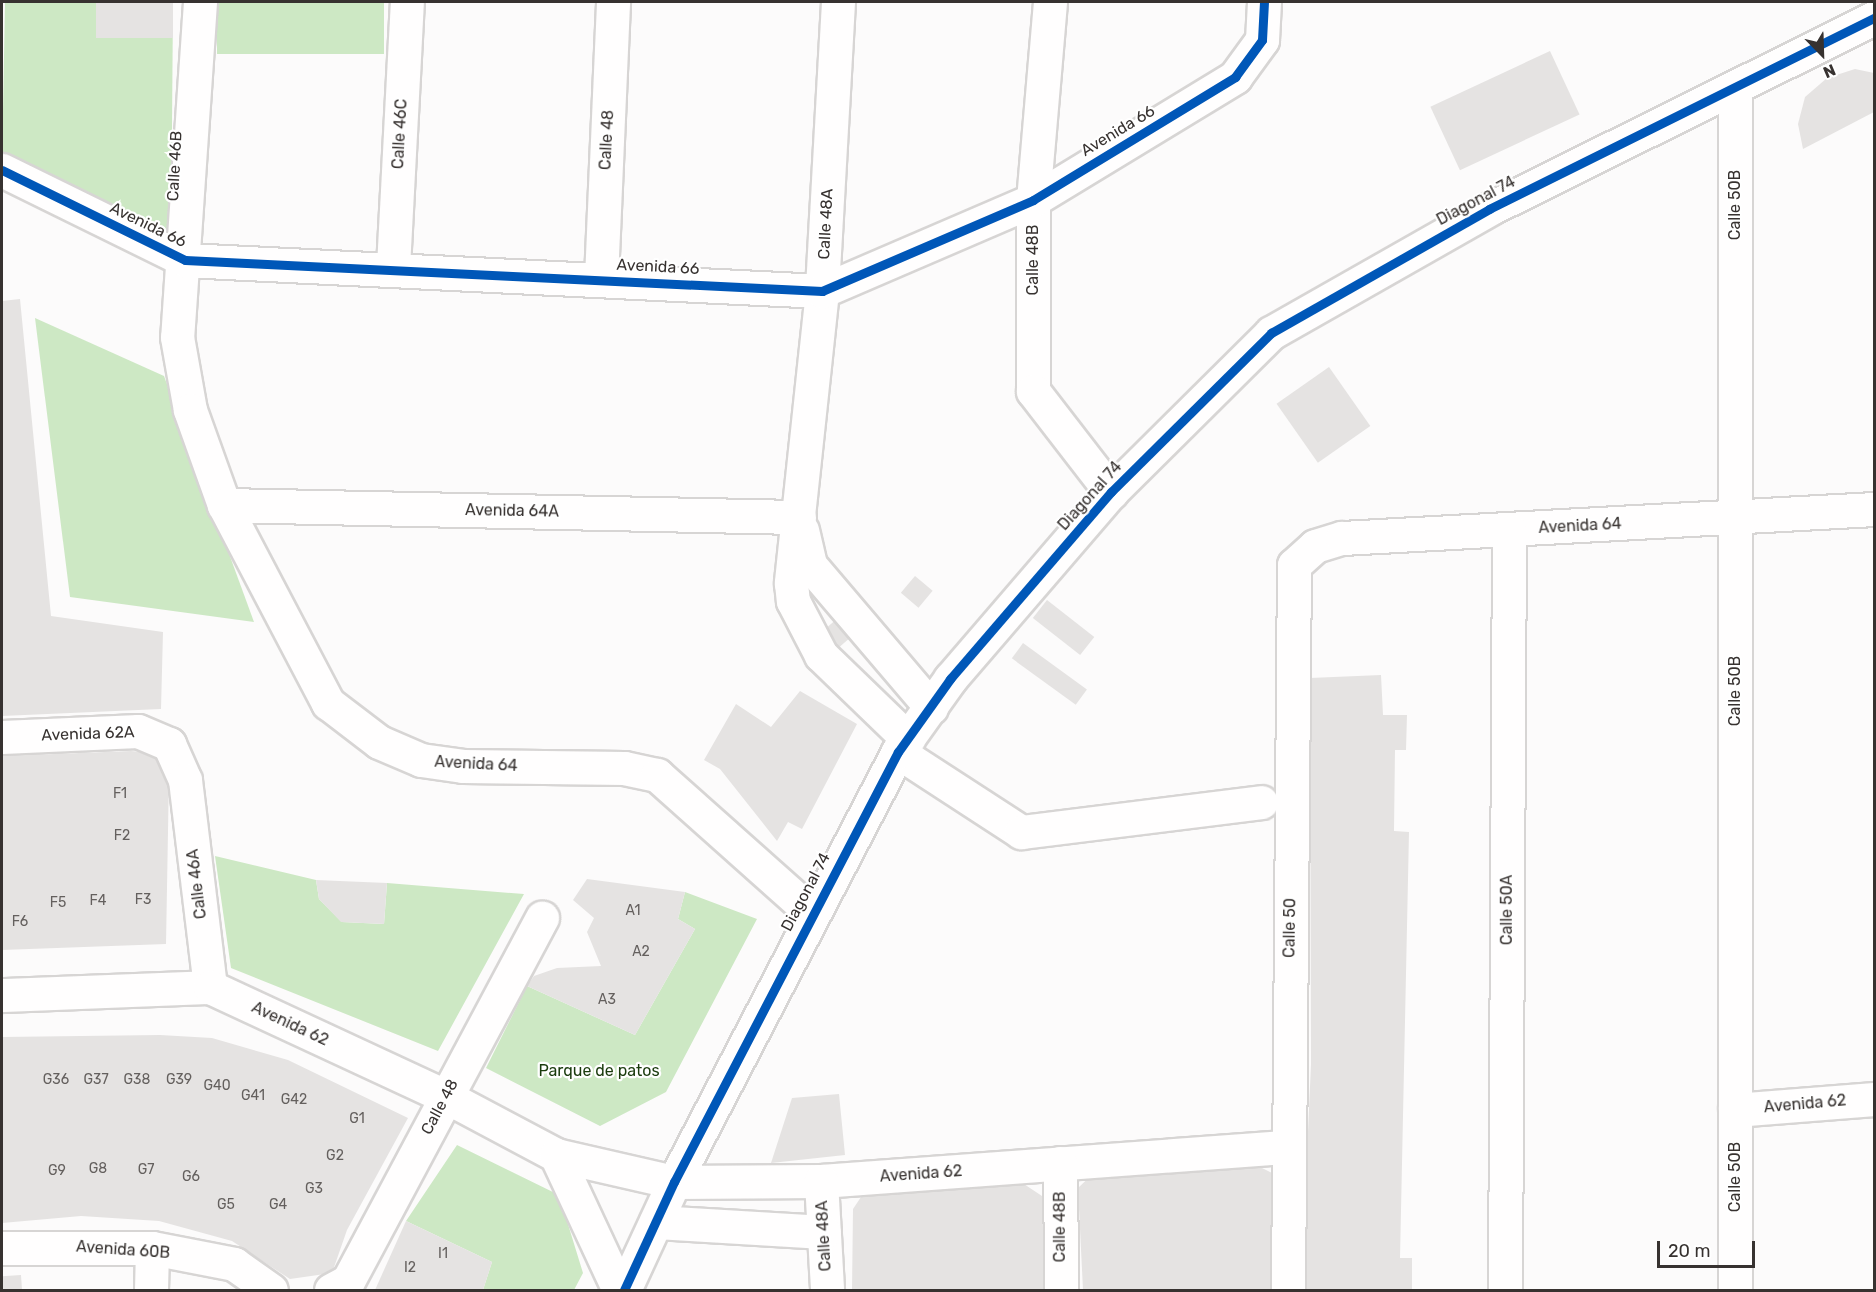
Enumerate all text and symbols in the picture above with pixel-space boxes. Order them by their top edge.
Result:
north arrow [1792,24,1852,84]
text: N [1820,60,1838,82]
street label: Calle 46C [389,98,411,170]
street label: Avenida 66 [1078,101,1158,161]
street label: Calle 48 [596,109,618,171]
street label: Calle 46B [164,130,186,202]
street label: Calle 50B [1725,170,1745,240]
street label: Diagonal 74 [1433,172,1519,230]
street label: Calle 48A [815,188,837,260]
street label: Avenida 66 [107,198,189,252]
street label: Calle 48B [1023,225,1043,295]
street label: Avenida 66 [616,255,700,279]
street label: Diagonal 74 [1054,457,1126,535]
street label: Avenida 64A [465,501,559,521]
street label: Avenida 64 [1538,514,1622,538]
street label: Calle 50B [1725,656,1745,726]
street label: Avenida 62A [41,723,135,745]
street label: Avenida 64 [434,752,518,776]
house number: F1 [113,786,127,802]
house number: F2 [114,828,130,844]
street label: Calle 46A [183,848,211,920]
street label: Diagonal 74 [777,849,835,935]
street label: Calle 50A [1497,875,1517,945]
house number: F3 [135,892,151,908]
house number: F4 [90,893,106,909]
house number: F5 [50,895,66,911]
street label: Calle 50 [1280,898,1300,958]
house number: A1 [626,903,640,919]
house number: F6 [12,914,28,930]
house number: A2 [632,944,650,960]
house number: A3 [598,992,616,1008]
street label: Avenida 62 [248,998,332,1050]
park label: Parque de patos [538,1061,660,1081]
house number: G36 [43,1072,69,1088]
house number: G37 [83,1072,109,1088]
house number: G38 [124,1072,150,1088]
house number: G39 [166,1072,192,1088]
street label: Calle 48 [417,1076,463,1138]
house number: G40 [203,1078,231,1094]
house number: G41 [241,1088,265,1104]
street label: Avenida 62 [1763,1091,1847,1117]
house number: G42 [281,1092,307,1108]
house number: G1 [349,1111,365,1127]
street label: Calle 50B [1725,1142,1745,1212]
house number: G2 [326,1148,344,1164]
house number: G8 [89,1161,107,1177]
house number: G7 [138,1162,154,1178]
street label: Avenida 62 [879,1162,963,1186]
house number: G9 [48,1163,66,1179]
house number: G6 [182,1169,200,1185]
house number: G3 [305,1181,323,1197]
street label: Calle 48B [1050,1192,1070,1262]
house number: G5 [217,1197,235,1213]
house number: G4 [269,1197,287,1213]
street label: Calle 48A [813,1200,835,1272]
scale bar [1660,1229,1758,1267]
street label: Avenida 60B [75,1237,171,1263]
text: 20 m [1668,1240,1710,1262]
house number: I1 [438,1246,448,1262]
house number: I2 [404,1260,416,1276]

